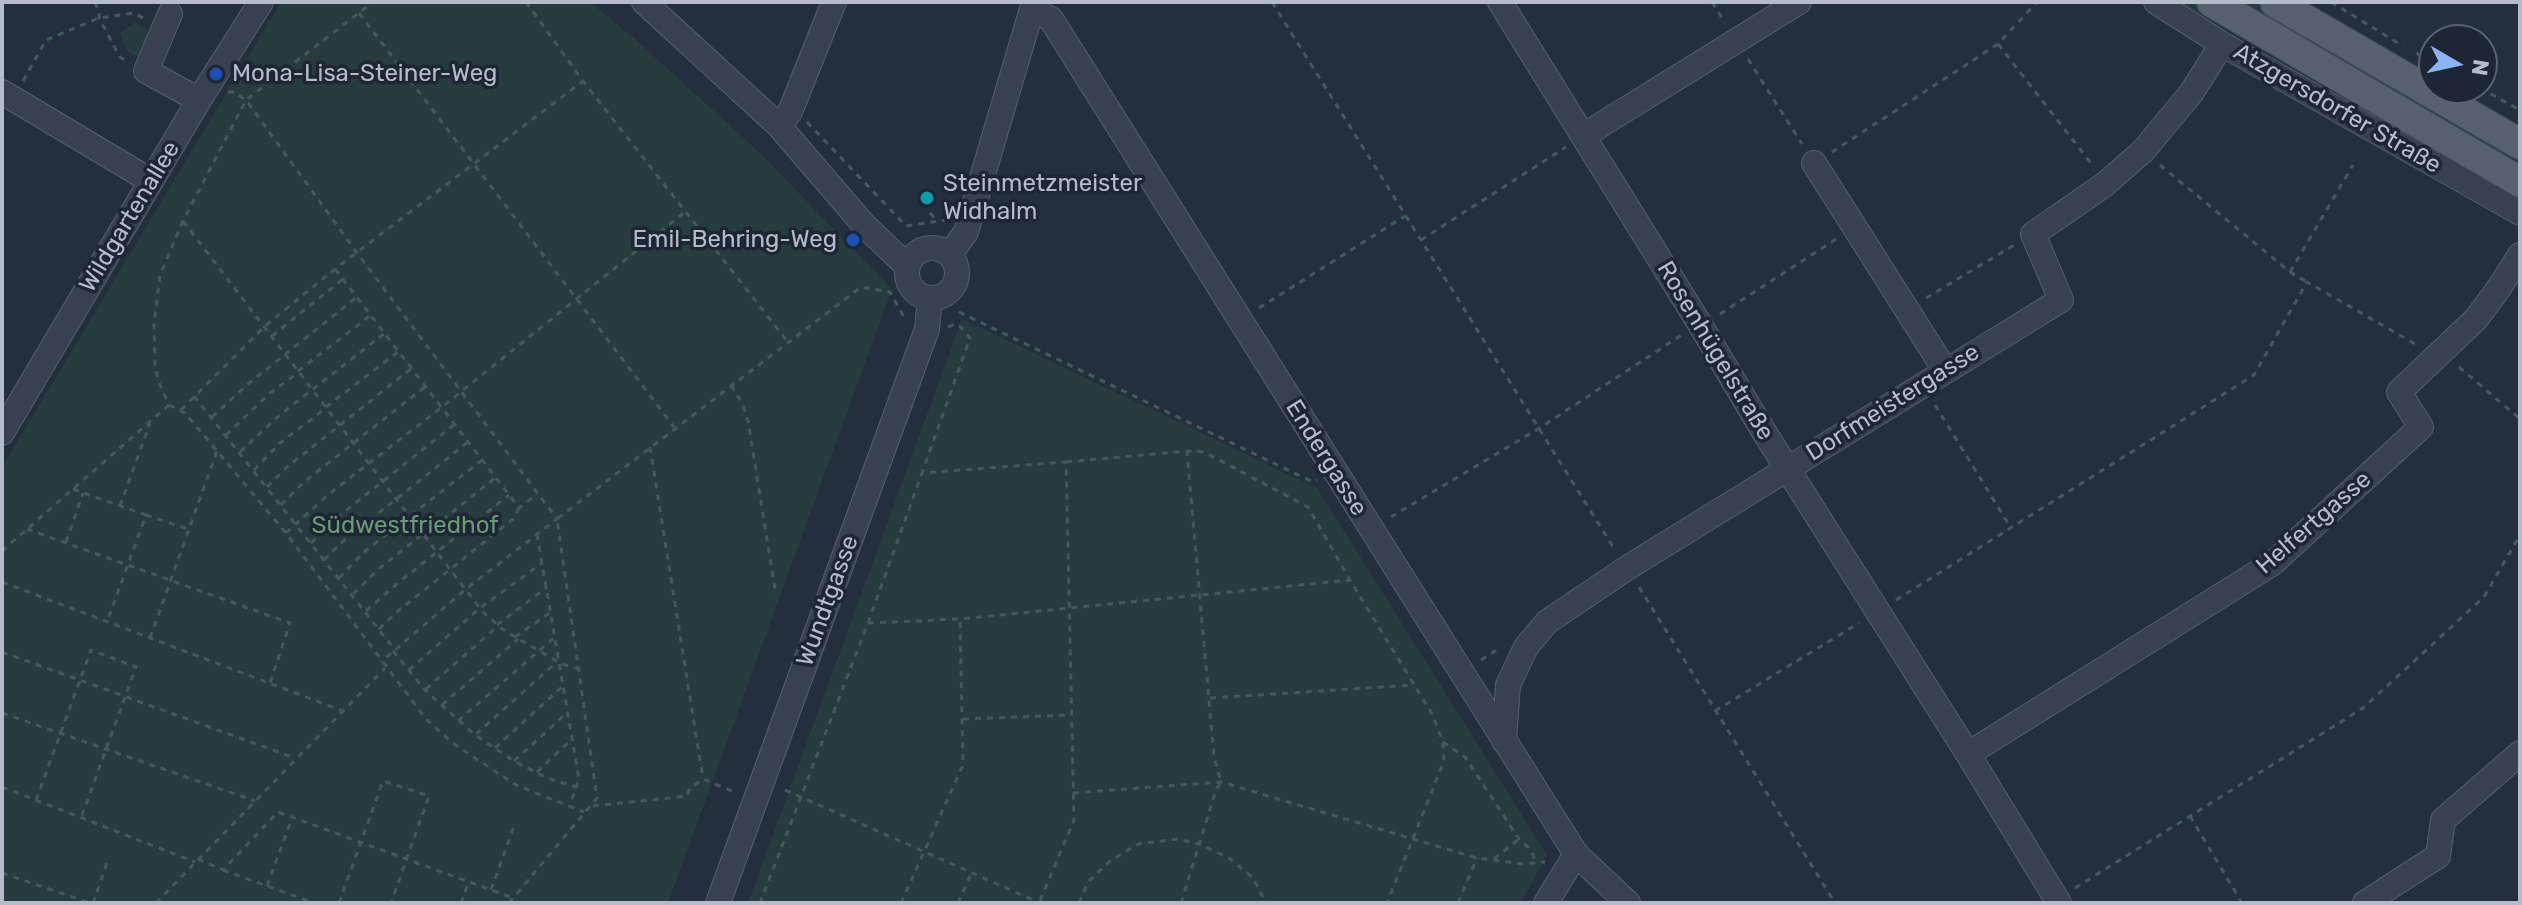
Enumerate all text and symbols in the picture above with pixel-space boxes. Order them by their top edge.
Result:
north arrow [2418,24,2498,104]
street label: Atzgersdorfer Straße [2228,38,2446,180]
text: N [2466,58,2495,77]
place label: Mona-Lisa-Steiner-Weg [232,60,497,88]
marker: Mona-Lisa-Steiner-Weg [207,65,225,83]
street label: Wildgartenallee [74,136,186,298]
place label: Steinmetzmeister Widhalm [943,170,1142,226]
marker: Steinmetzmeister Widhalm [918,189,936,207]
place label: Emil-Behring-Weg [633,226,837,254]
marker: Emil-Behring-Weg [844,231,862,249]
street label: Rosenhügelstraße [1650,256,1780,446]
street label: Dorfmeistergasse [1801,338,1985,468]
street label: Endergasse [1279,395,1373,521]
street label: Helfertgasse [2251,465,2377,581]
park label: Südwestfriedhof [312,512,498,540]
street label: Wundtgasse [791,532,865,670]

